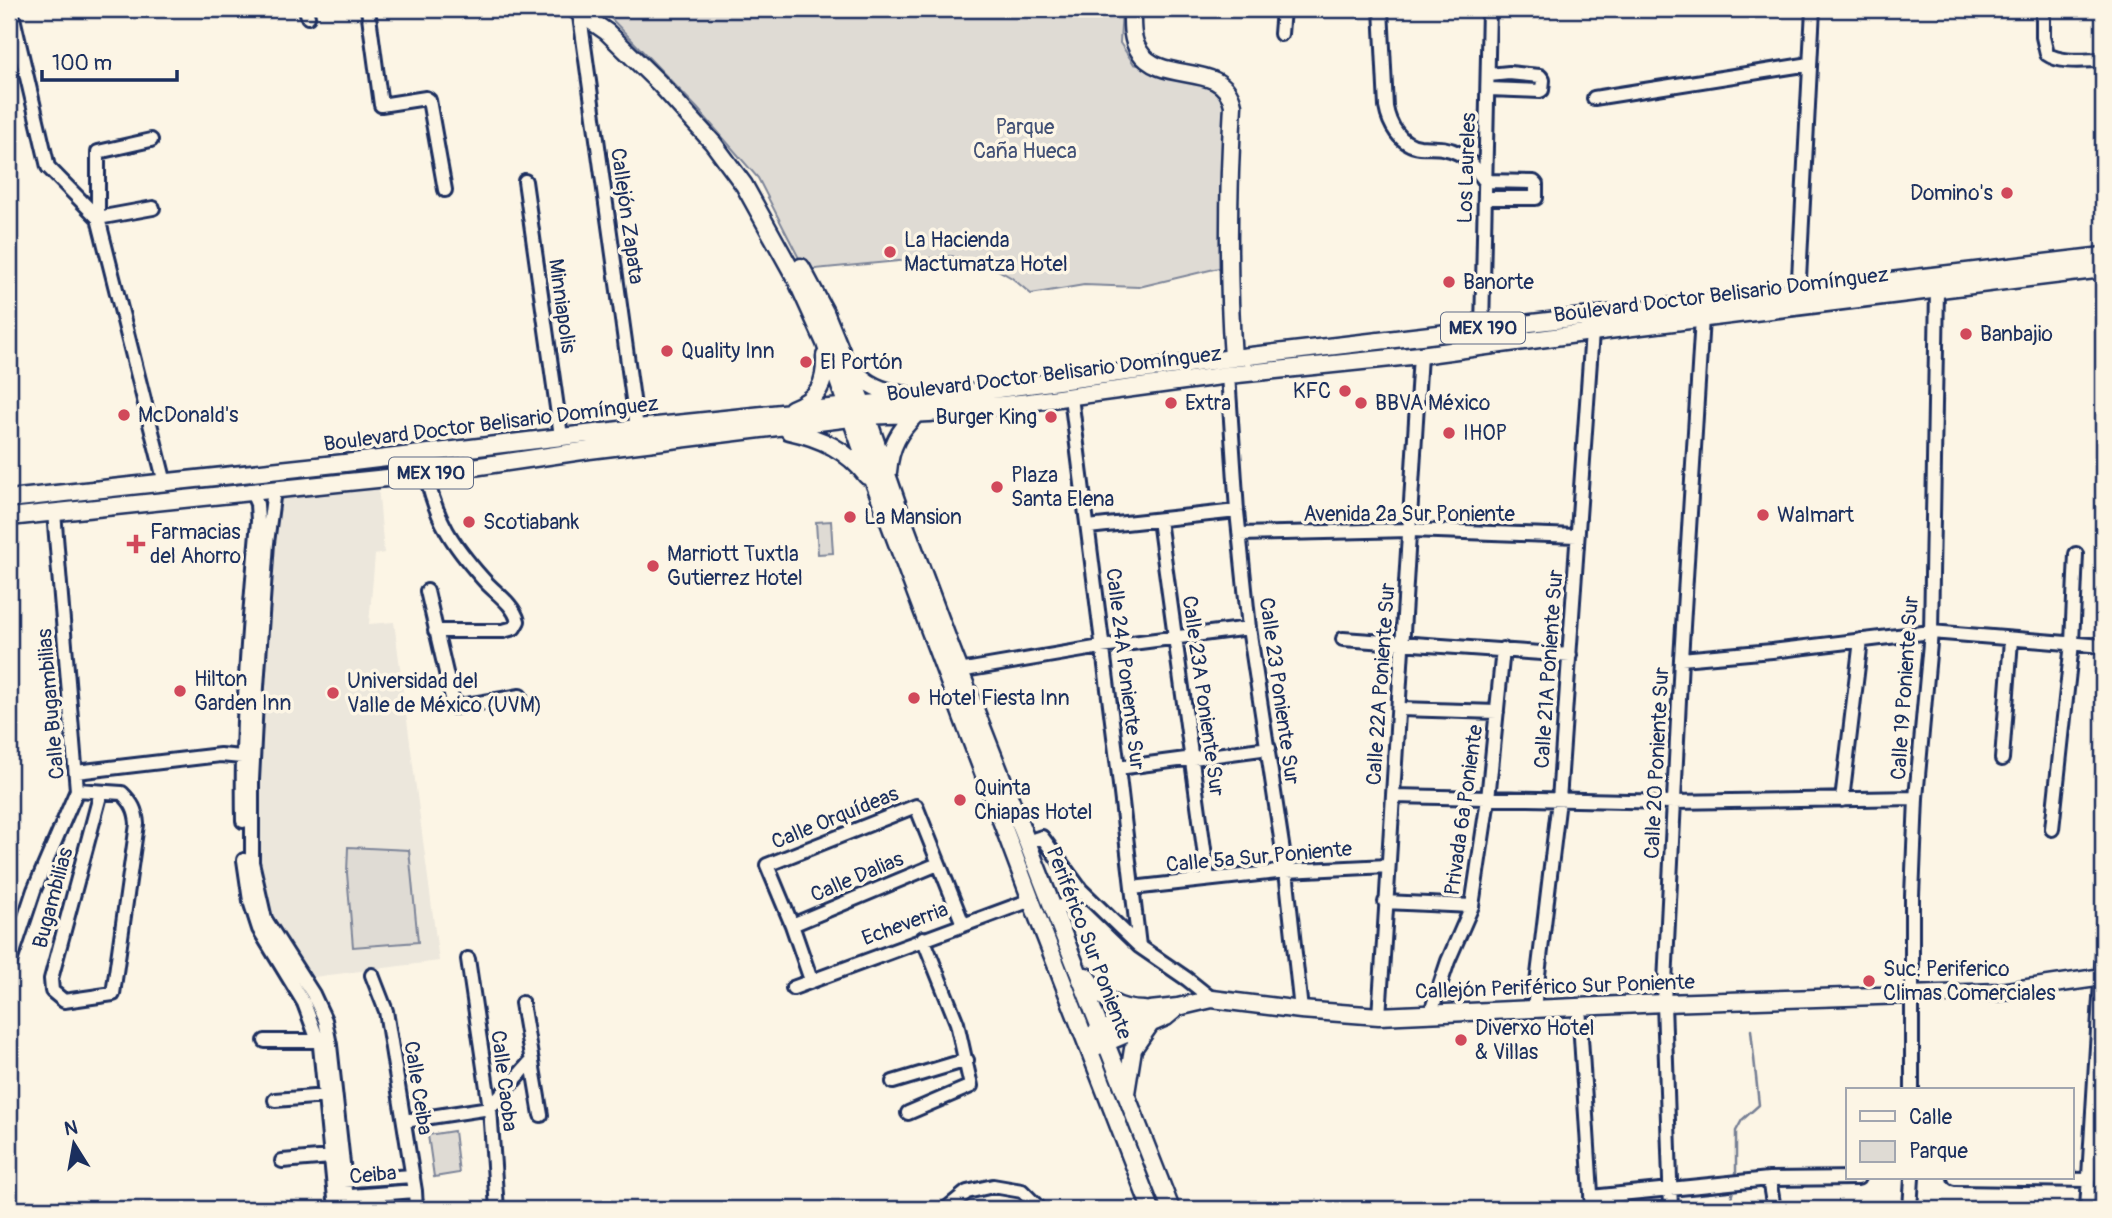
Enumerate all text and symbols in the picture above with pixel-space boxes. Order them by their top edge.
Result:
scale bar [42,38,177,82]
text: 100 m [52,50,112,77]
street label: Los Laureles [1452,111,1482,224]
park label: Parque Caña Hueca [973,114,1077,165]
street label: Callejón Zapata [604,146,650,286]
place label: Domino's [1910,180,1994,207]
marker: Domino's [1999,185,2015,201]
place label: La Hacienda Mactumatza Hotel [904,227,1068,278]
marker: La Hacienda Mactumatza Hotel [882,244,898,260]
street label: Minniapolis [542,257,582,356]
street label: Boulevard Doctor Belisario Domínguez [1552,261,1890,329]
place label: Banorte [1463,269,1535,296]
marker: Banorte [1441,274,1457,290]
road number: MEX 190 [1441,312,1525,344]
place label: Banbajio [1980,321,2053,348]
marker: Banbajio [1958,326,1974,342]
place label: Quality Inn [681,338,775,365]
street label: Boulevard Doctor Belisario Domínguez [885,340,1223,408]
marker: Quality Inn [659,343,675,359]
place label: El Portón [820,349,903,376]
marker: El Portón [798,354,814,370]
place label: KFC [1293,378,1331,405]
marker: KFC [1337,383,1353,399]
street label: Boulevard Doctor Belisario Domínguez [322,390,660,458]
place label: Extra [1185,390,1231,417]
place label: BBVA México [1375,390,1490,417]
marker: Extra [1163,395,1179,411]
marker: BBVA México [1353,395,1369,411]
place label: McDonald's [138,402,239,429]
place label: Burger King [935,404,1037,431]
marker: McDonald's [116,407,132,423]
marker: Burger King [1043,409,1059,425]
place label: IHOP [1463,420,1507,447]
marker: IHOP [1441,425,1457,441]
road number: MEX 190 [389,458,473,488]
place label: Plaza Santa Elena [1011,462,1114,513]
marker: Plaza Santa Elena [989,479,1005,495]
street label: Avenida 2a Sur Poniente [1303,501,1515,528]
place label: Walmart [1777,502,1855,529]
place label: La Mansion [864,504,962,531]
marker: Walmart [1755,507,1771,523]
place label: Scotiabank [483,509,579,536]
marker: La Mansion [842,509,858,525]
marker: Scotiabank [461,514,477,530]
place label: Farmacias del Ahorro [150,519,241,570]
marker: Farmacias del Ahorro [128,536,144,552]
place label: Marriott Tuxtla Gutierrez Hotel [667,541,803,592]
marker: Marriott Tuxtla Gutierrez Hotel [645,558,661,574]
street label: Calle 24A Poniente Sur [1099,566,1151,772]
street label: Calle 21A Poniente Sur [1529,568,1569,769]
street label: Calle 22A Poniente Sur [1360,581,1402,786]
street label: Calle 23A Poniente Sur [1176,594,1231,798]
street label: Calle 19 Poniente Sur [1885,594,1925,781]
street label: Calle 23 Poniente Sur [1253,596,1306,787]
street label: Calle Bugambilias [31,627,71,780]
place label: Hilton Garden Inn [194,666,291,717]
street label: Calle 20 Poniente Sur [1638,666,1676,859]
place label: Universidad del Valle de México (UVM) [347,668,542,719]
marker: Hilton Garden Inn [172,683,188,699]
marker: Universidad del Valle de México (UVM) [325,685,341,701]
place label: Hotel Fiesta Inn [928,685,1070,712]
marker: Hotel Fiesta Inn [906,690,922,706]
street label: Privada 6a Poniente [1439,722,1489,897]
place label: Quinta Chiapas Hotel [974,775,1093,826]
street label: Calle Orquídeas [767,780,903,856]
marker: Quinta Chiapas Hotel [952,792,968,808]
street label: Calle 5a Sur Poniente [1165,835,1354,879]
street label: Periférico Sur Poniente [1040,843,1138,1044]
street label: Bugambilias [27,844,80,951]
street label: Calle Dalias [806,845,908,909]
street label: Echeverria [858,896,952,952]
place label: Suc. Periferico Climas Comerciales [1883,956,2056,1007]
street label: Callejón Periférico Sur Poniente [1415,969,1696,1005]
marker: Suc. Periferico Climas Comerciales [1861,973,1877,989]
place label: Diverxo Hotel & Villas [1475,1015,1595,1066]
street label: Calle Caoba [484,1029,524,1133]
marker: Diverxo Hotel & Villas [1453,1032,1469,1048]
street label: Calle Ceiba [397,1039,439,1137]
legend [1846,1088,2074,1180]
text: Calle [1909,1104,1953,1131]
north arrow [38,1110,108,1180]
text: N [62,1115,80,1141]
text: Parque [1909,1138,1968,1165]
street label: Ceiba [348,1159,398,1191]

